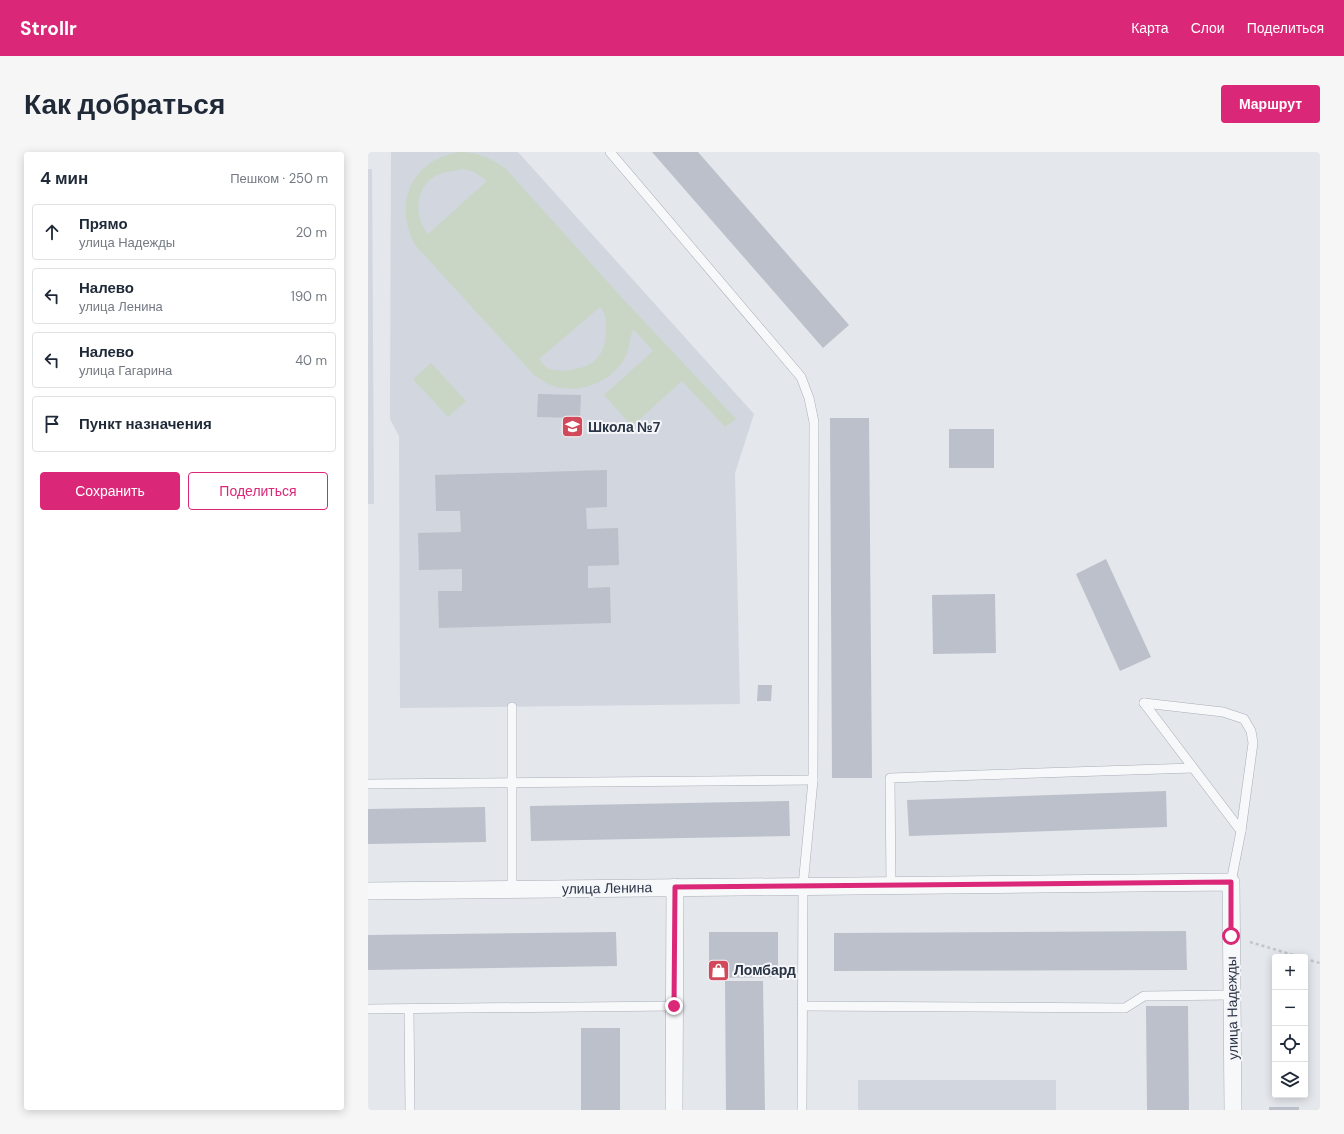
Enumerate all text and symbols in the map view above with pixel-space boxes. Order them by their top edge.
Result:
text: Strollr [20,16,77,41]
text: Карта [1131,19,1169,37]
text: Слои [1191,19,1225,37]
text: Поделиться [1247,19,1324,37]
button: Маршрут [1221,85,1320,123]
text: Как добраться [24,86,225,123]
text: 4 мин [40,167,88,189]
text: Пешком · 250 m [230,170,328,187]
text: Прямо [79,214,128,234]
icon: ahead [41,221,63,243]
text: 20 m [296,224,327,241]
text: улица Надежды [79,234,175,251]
text: Налево [79,278,134,298]
icon: left [41,285,63,307]
text: 190 m [291,288,327,305]
text: улица Ленина [79,298,163,315]
text: Налево [79,342,134,362]
icon: left [41,349,63,371]
text: 40 m [295,352,327,369]
text: улица Гагарина [79,362,172,379]
icon: arrive [41,413,63,435]
text: Пункт назначения [79,414,212,434]
school or university icon: Школа №7 [559,414,585,440]
place label: Школа №7 [588,418,661,436]
button: Сохранить [40,472,180,510]
button: Поделиться [188,472,328,510]
street label: улица Ленина [562,878,652,898]
route start [1222,927,1240,945]
map controls [1272,954,1308,1098]
button: + [1272,954,1308,990]
street label: улица Надежды [1222,956,1242,1060]
shop icon: Ломбард [705,957,731,983]
place label: Ломбард [734,961,796,979]
button: − [1272,990,1308,1026]
route end [665,997,683,1015]
button: locate [1272,1026,1308,1062]
button: layers [1272,1062,1308,1098]

